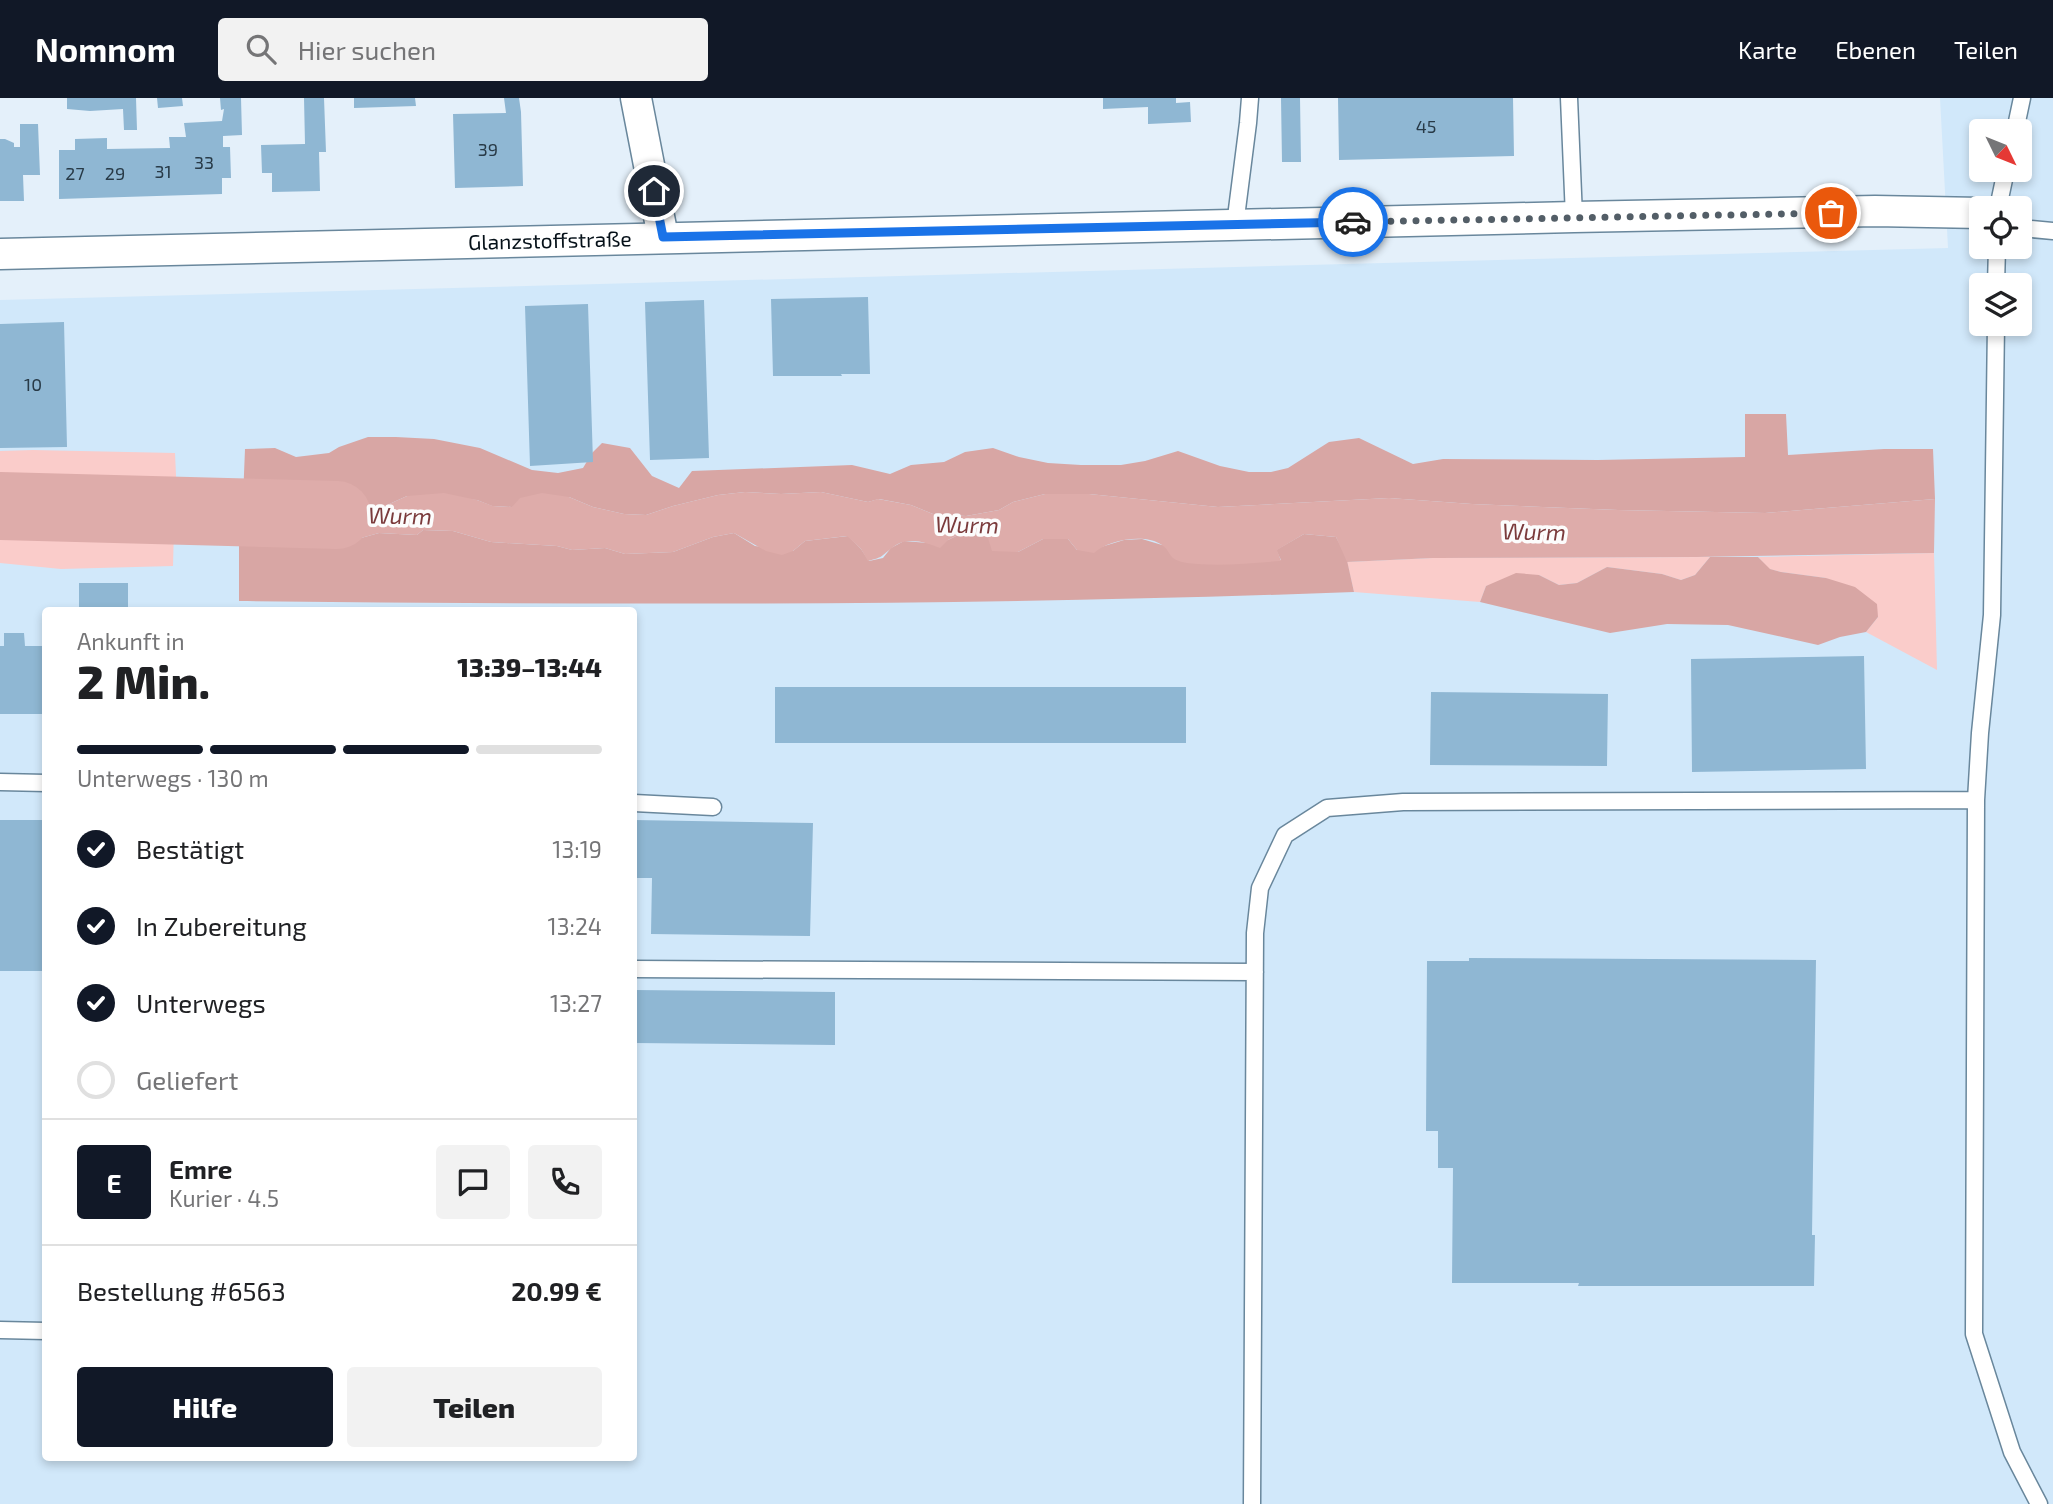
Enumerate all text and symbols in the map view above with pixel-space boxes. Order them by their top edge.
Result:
search box [218,18,708,81]
text: Nomnom [35,29,176,69]
icon: search [242,30,280,68]
text: Hier suchen [298,34,436,65]
text: Karte [1738,35,1797,64]
text: Ebenen [1835,35,1916,64]
text: Teilen [1954,35,2018,64]
house number: 45 [1416,115,1436,137]
north arrow [1969,119,2032,182]
map controls [1969,119,2032,336]
house number: 39 [478,138,498,160]
house number: 33 [194,151,214,173]
house number: 31 [154,160,172,182]
pin [624,161,684,221]
house number: 27 [65,162,85,184]
house number: 29 [105,162,125,184]
icon: home [635,172,673,210]
pin [1801,183,1861,243]
courier [1318,187,1388,257]
icon: bag [1812,194,1850,232]
button: locate [1969,196,2032,259]
icon: car [1334,203,1372,241]
street label: Glanzstoffstraße [468,225,632,254]
button: layers [1969,273,2032,336]
house number: 10 [24,373,42,395]
water label: Wurm [368,500,432,530]
water label: Wurm [935,509,999,539]
water label: Wurm [1502,516,1566,546]
text: Ankunft in [77,627,185,655]
text: 13:39–13:44 [457,651,602,682]
text: 2 Min. [77,653,210,708]
text: Unterwegs · 130 m [77,764,269,792]
icon: check [77,830,115,868]
text: Bestätigt [136,833,244,864]
text: 13:19 [552,835,602,863]
icon: check [77,907,115,945]
text: In Zubereitung [136,910,307,941]
text: 13:24 [548,912,602,940]
icon: check [77,984,115,1022]
text: Unterwegs [136,987,266,1018]
text: 13:27 [550,989,602,1017]
text: Geliefert [136,1064,238,1095]
button: chat [436,1145,510,1219]
button: phone [528,1145,602,1219]
text: Emre [169,1153,232,1184]
text: E [106,1167,122,1198]
text: Kurier · 4.5 [169,1184,279,1212]
text: Bestellung #6563 [77,1275,286,1306]
text: 20.99 € [511,1275,602,1306]
button: Hilfe [77,1367,333,1447]
button: Teilen [347,1367,602,1447]

